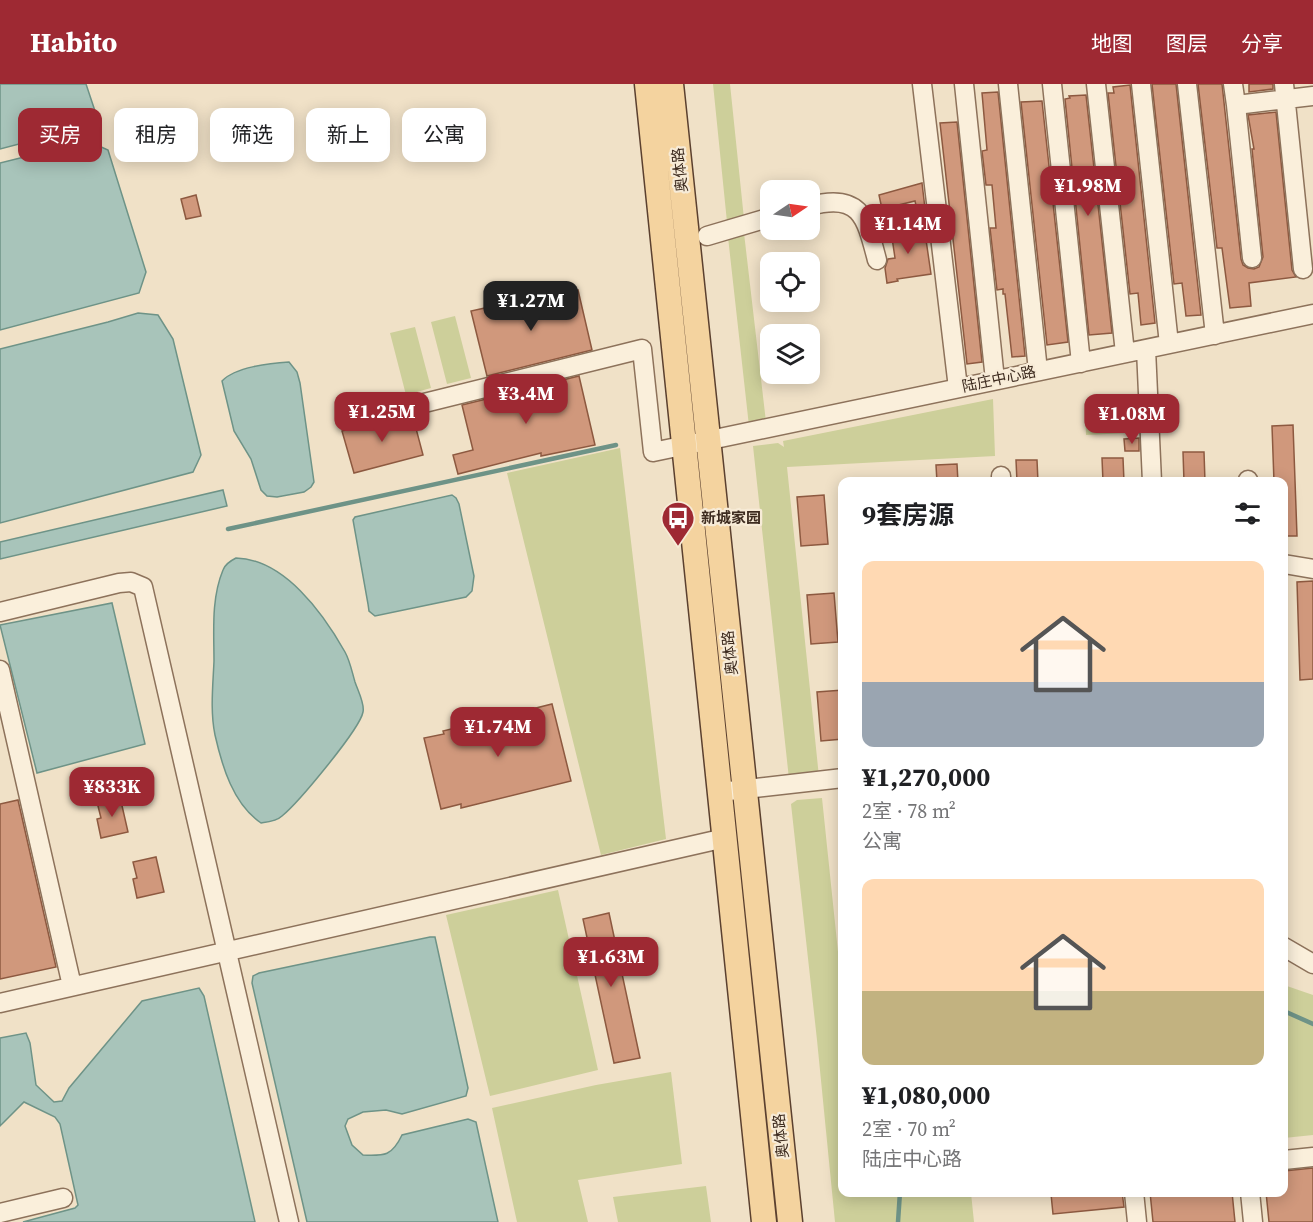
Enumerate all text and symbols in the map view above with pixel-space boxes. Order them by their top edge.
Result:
text: Habito [30,23,117,61]
text: 地图 [1091,29,1133,58]
text: 图层 [1166,29,1208,58]
text: 分享 [1241,29,1283,58]
chip: 买房 [18,108,102,162]
chip: 租房 [114,108,198,162]
chip: 筛选 [210,108,294,162]
chip: 新上 [306,108,390,162]
chip: 公寓 [402,108,486,162]
street label: 奥体路 [667,147,692,194]
pin: ¥1.98M [1039,166,1137,217]
text: ¥1.98M [1054,171,1122,199]
north arrow [760,180,820,240]
map controls [760,180,820,384]
pin: ¥1.14M [859,204,957,255]
text: ¥1.14M [874,209,942,237]
button: locate [760,252,820,312]
pin: ¥1.27M [482,281,580,332]
text: ¥1.27M [497,286,565,314]
button: layers [760,324,820,384]
street label: 陆庄中心路 [960,360,1038,397]
pin: ¥3.4M [484,374,568,425]
text: ¥3.4M [498,379,554,407]
pin: ¥1.25M [333,392,431,443]
pin: ¥1.08M [1083,394,1181,445]
text: ¥1.25M [348,397,416,425]
text: ¥1.08M [1098,399,1166,427]
text: 9套房源 [862,497,954,533]
icon: filters [1231,497,1264,530]
bus stop icon: 新城家园 [660,500,696,547]
place label: 新城家园 [701,507,761,528]
icon: home [1009,600,1117,708]
street label: 奥体路 [717,630,742,677]
pin: ¥1.74M [449,707,547,758]
text: ¥1.74M [464,712,532,740]
text: ¥1,270,000 [862,759,990,795]
pin: ¥833K [70,767,154,818]
text: ¥833K [83,772,141,800]
text: 2室 · 78 m² [862,797,956,825]
text: 公寓 [862,827,902,855]
icon: home [1009,918,1117,1026]
pin: ¥1.63M [562,937,660,988]
text: ¥1.63M [577,942,645,970]
text: ¥1,080,000 [862,1077,990,1113]
street label: 奥体路 [768,1113,793,1160]
text: 2室 · 70 m² [862,1115,956,1143]
text: 陆庄中心路 [862,1145,962,1173]

